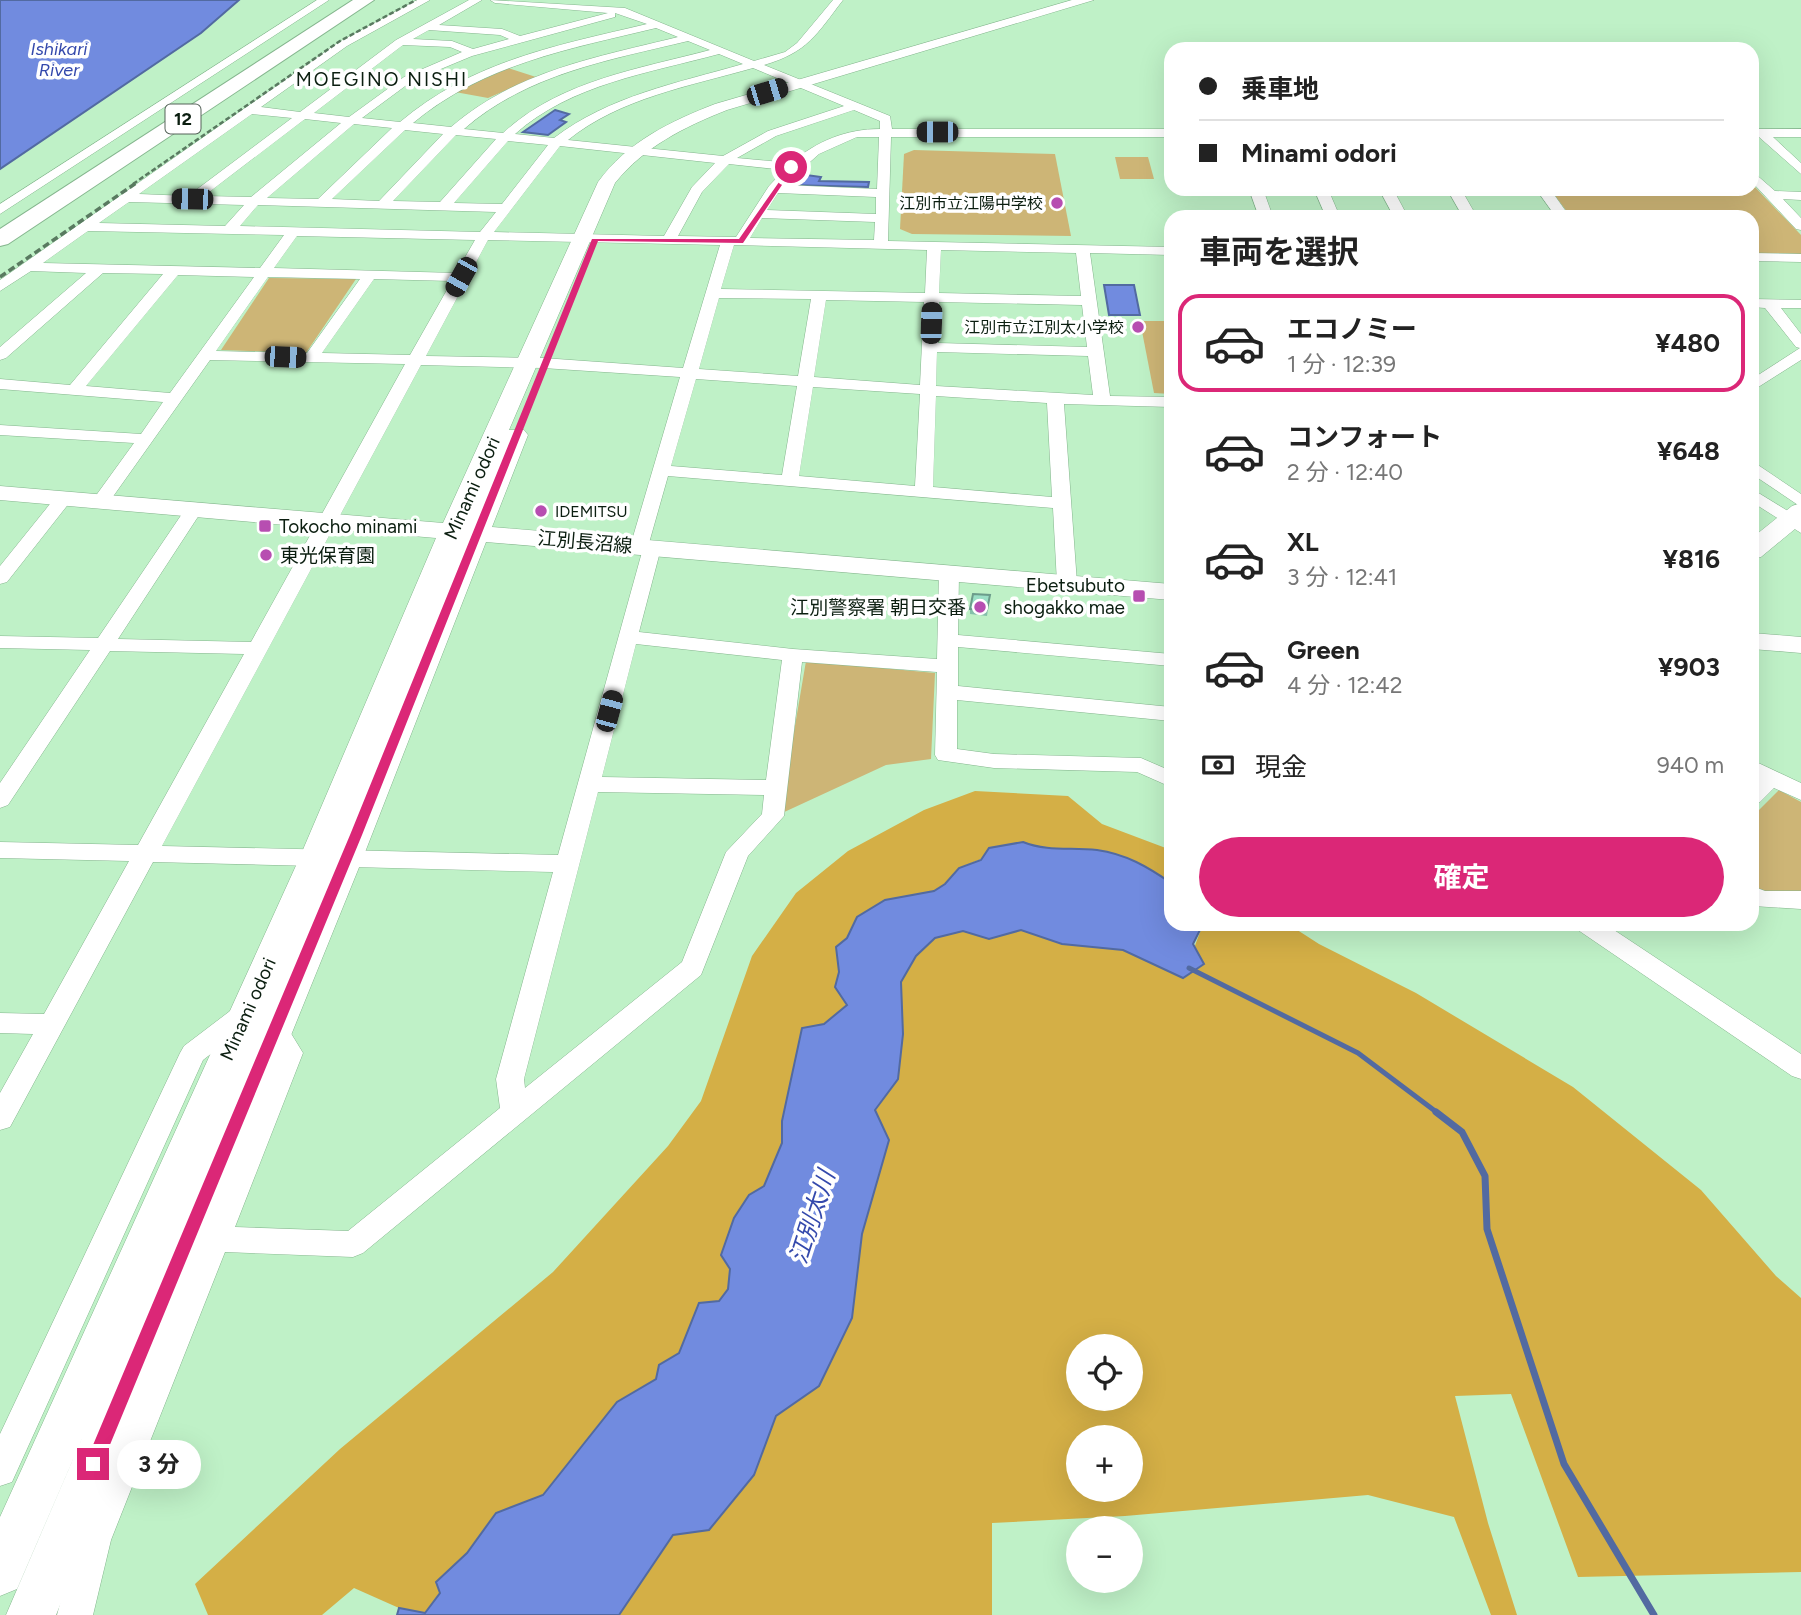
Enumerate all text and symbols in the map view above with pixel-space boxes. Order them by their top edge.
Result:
water label: Ishikari River [31,38,88,81]
district label: MOEGINO NISHI [296,68,468,91]
text: 乗車地 [1241,73,1319,105]
car [744,76,791,108]
road number: 12 [166,104,200,134]
car [917,122,959,143]
text: Minami odori [1241,137,1397,169]
route start [775,151,807,183]
car [171,188,214,210]
place label: 江別市立江陽中学校 [899,194,1043,213]
marker: 江別市立江陽中学校 [1049,195,1065,211]
text: 車両を選択 [1199,233,1359,271]
car [442,254,481,300]
car [920,302,943,344]
icon: car [1203,312,1266,375]
text: エコノミー [1287,313,1417,345]
place label: 江別市立江別太小学校 [964,318,1124,337]
marker: 江別市立江別太小学校 [1130,319,1146,335]
text: ¥480 [1655,327,1720,359]
car [264,346,307,368]
text: 1 分 · 12:39 [1287,350,1396,378]
icon: car [1203,420,1266,483]
text: コンフォート [1287,421,1442,453]
street label: Minami odori [439,433,505,543]
text: ¥648 [1657,435,1720,467]
text: 2 分 · 12:40 [1287,458,1403,486]
place label: IDEMITSU [555,502,628,521]
marker: IDEMITSU [533,503,549,519]
place label: Tokocho minami [279,515,417,538]
marker: Tokocho minami [257,518,273,534]
street label: 江別長沼線 [537,526,633,558]
text: XL [1287,526,1319,558]
icon: car [1203,528,1266,591]
text: ¥816 [1663,543,1720,575]
place label: 東光保育園 [280,544,375,567]
marker: 東光保育園 [258,547,274,563]
text: 3 分 · 12:41 [1287,563,1397,591]
place label: Ebetsubuto shogakko mae [1004,574,1125,619]
marker: Ebetsubuto shogakko mae [1131,588,1147,604]
place label: 江別警察署 朝日交番 [790,596,966,619]
marker: 江別警察署 朝日交番 [972,599,988,615]
text: Green [1287,634,1360,666]
icon: car [1203,636,1266,699]
text: ¥903 [1658,651,1720,683]
text: 4 分 · 12:42 [1287,671,1402,699]
car [594,688,625,734]
icon: cash [1199,746,1237,784]
text: 現金 [1255,751,1307,783]
text: 940 m [1657,751,1724,779]
button: 確定 [1199,837,1724,917]
street label: Minami odori [215,954,281,1064]
water label: 江別太川 [783,1164,842,1267]
map controls [1066,1334,1143,1593]
button: locate [1066,1334,1143,1411]
button: + [1066,1425,1143,1502]
callout: 3 分 [118,1440,202,1488]
route end [77,1448,109,1480]
text: 3 分 [138,1450,180,1478]
button: − [1066,1516,1143,1593]

